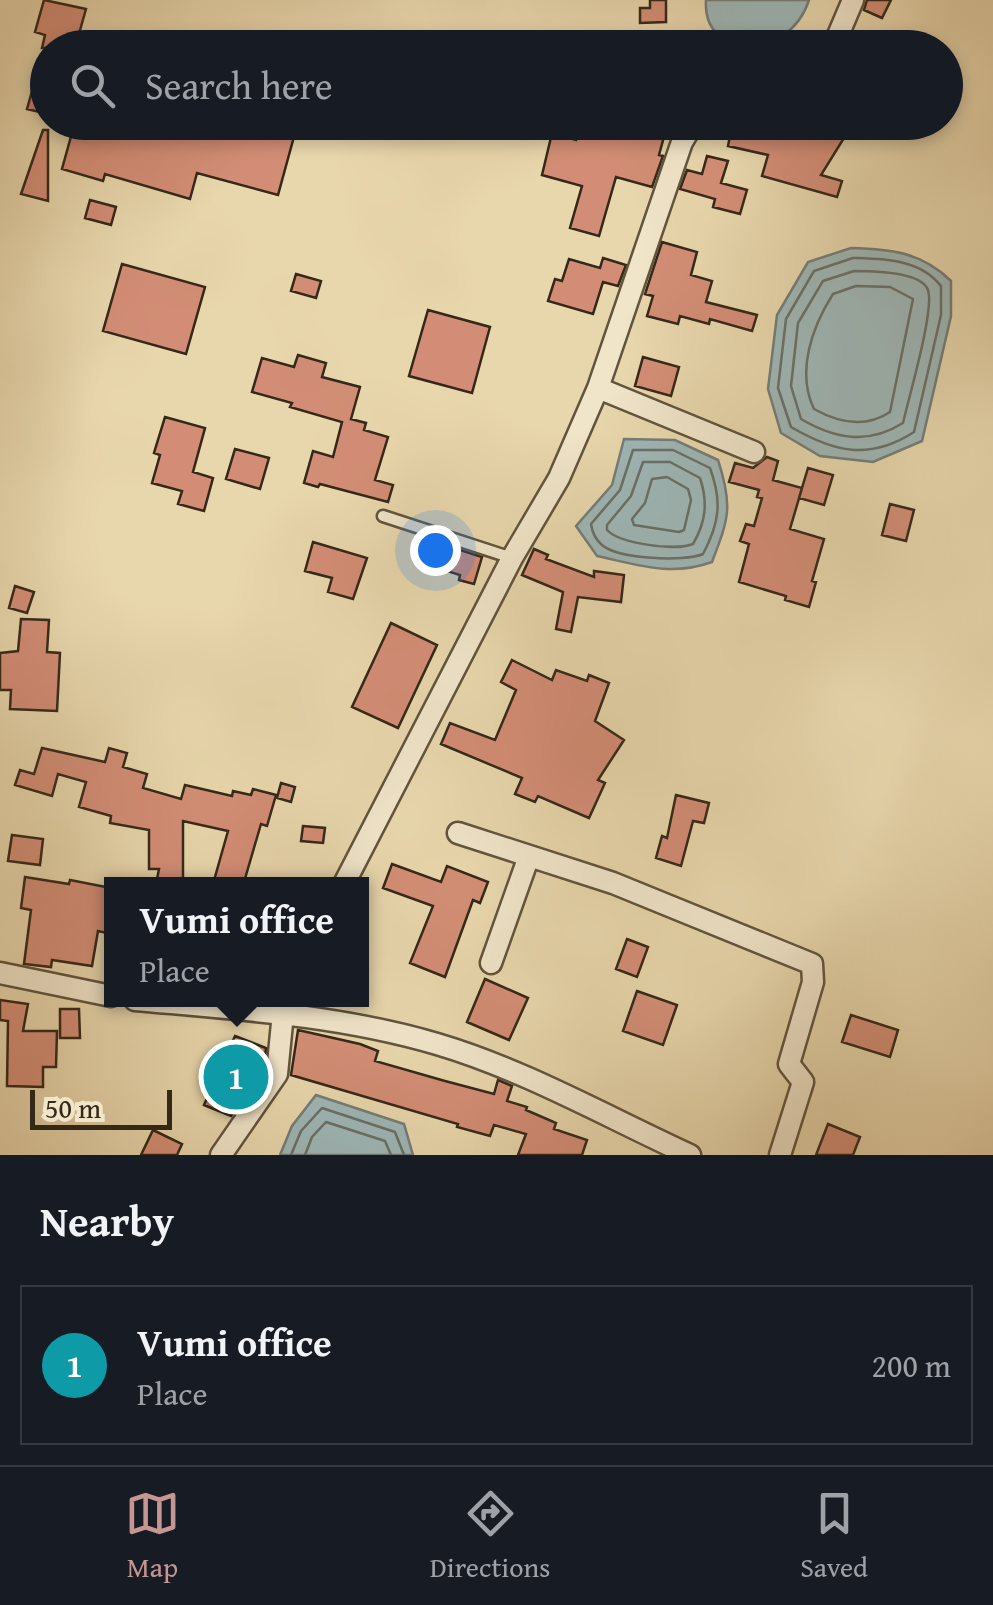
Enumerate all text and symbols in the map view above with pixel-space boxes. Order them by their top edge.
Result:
search box [30,30,963,140]
text: Search here [145,57,333,113]
icon: search [65,58,120,113]
your location [410,525,461,576]
popup [104,877,369,1007]
text: Vumi office [139,891,334,947]
text: Place [139,947,210,994]
pin: 1 [204,1040,268,1114]
scale bar [30,1085,172,1130]
text: 50 m [45,1087,101,1128]
text: Nearby [40,1190,174,1251]
text: Vumi office [137,1314,332,1370]
text: 1 [66,1342,83,1389]
text: 200 m [872,1342,951,1389]
text: Place [137,1370,208,1417]
tab: Map [125,1486,180,1587]
tab: Directions [430,1486,550,1587]
tab: Saved [800,1486,868,1587]

